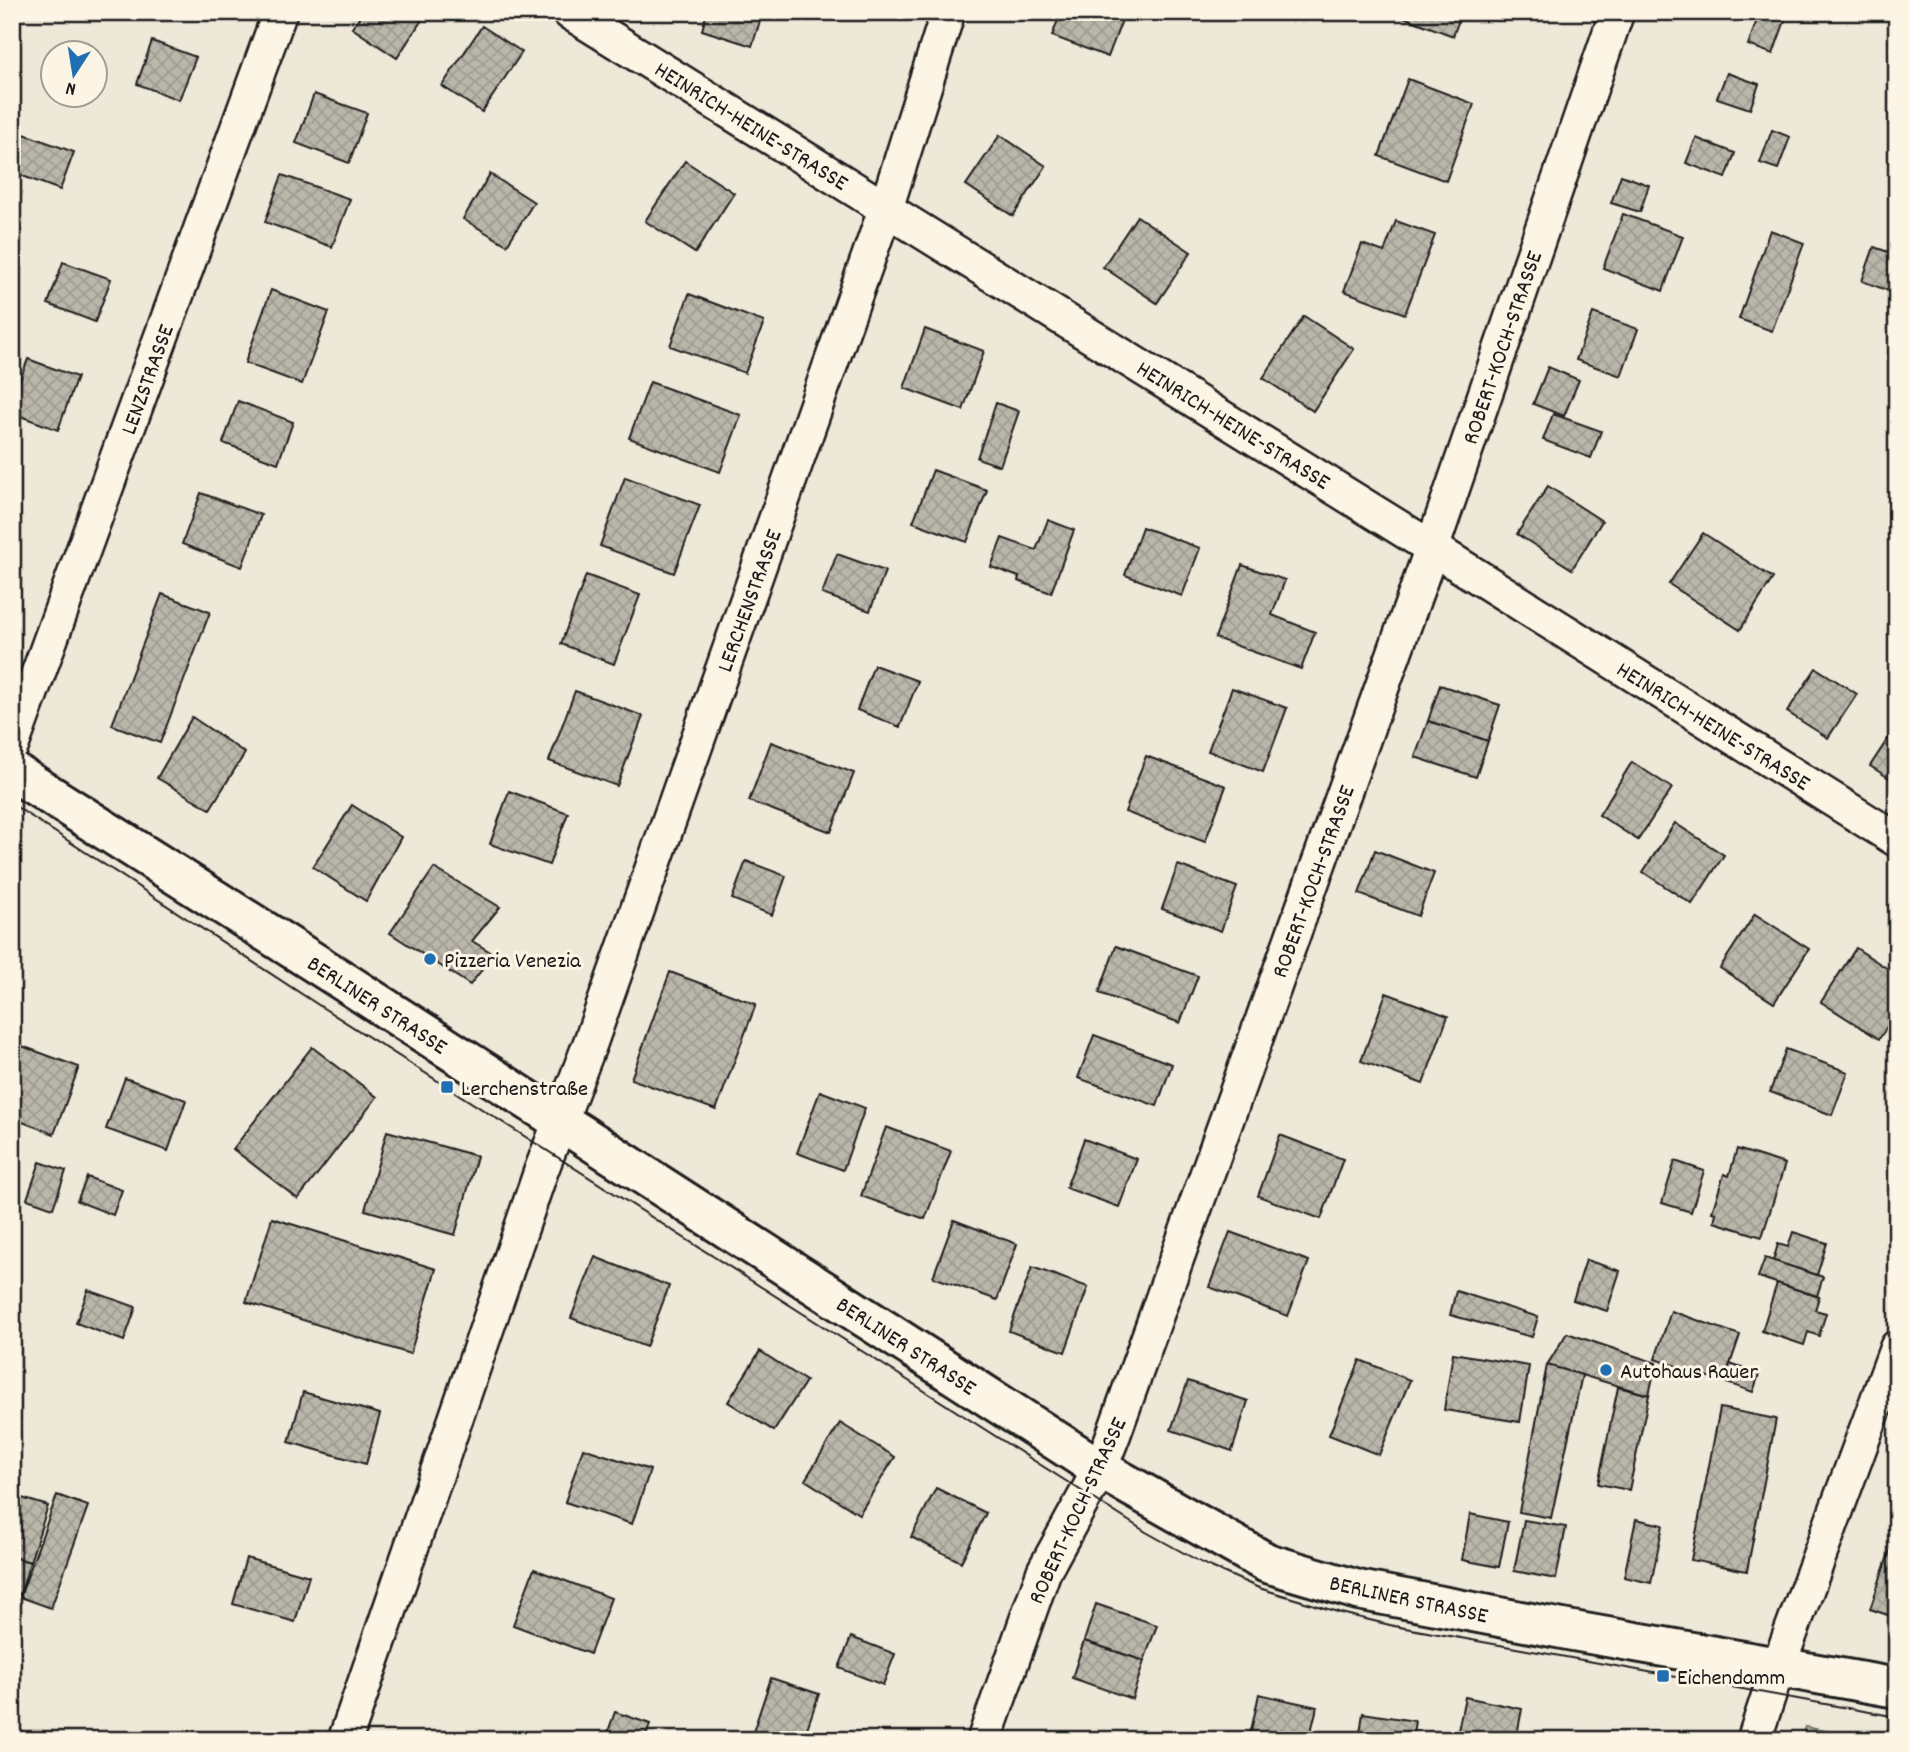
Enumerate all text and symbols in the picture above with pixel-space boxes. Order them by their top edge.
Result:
north arrow [38,38,108,108]
street label: HEINRICH-HEINE-STRASSE [647,55,854,201]
text: N [64,73,79,101]
street label: ROBERT-KOCH-STRASSE [1456,246,1553,449]
street label: LENZSTRASSE [114,320,185,440]
street label: HEINRICH-HEINE-STRASSE [1129,354,1336,500]
street label: LERCHENSTRASSE [710,525,793,677]
street label: HEINRICH-HEINE-STRASSE [1609,655,1816,801]
street label: ROBERT-KOCH-STRASSE [1265,781,1366,983]
place label: Pizzeria Venezia [444,946,582,979]
street label: BERLINER STRASSE [300,949,453,1065]
marker: Pizzeria Venezia [422,951,438,967]
place label: Lerchenstraße [461,1074,588,1107]
marker: Lerchenstraße [439,1079,455,1095]
street label: BERLINER STRASSE [829,1290,982,1406]
place label: Autohaus Rauer [1620,1357,1758,1390]
marker: Autohaus Rauer [1598,1362,1614,1378]
street label: ROBERT-KOCH-STRASSE [1021,1412,1137,1610]
street label: BERLINER STRASSE [1326,1569,1491,1634]
place label: Eichendamm [1677,1663,1785,1696]
marker: Eichendamm [1655,1668,1671,1684]

